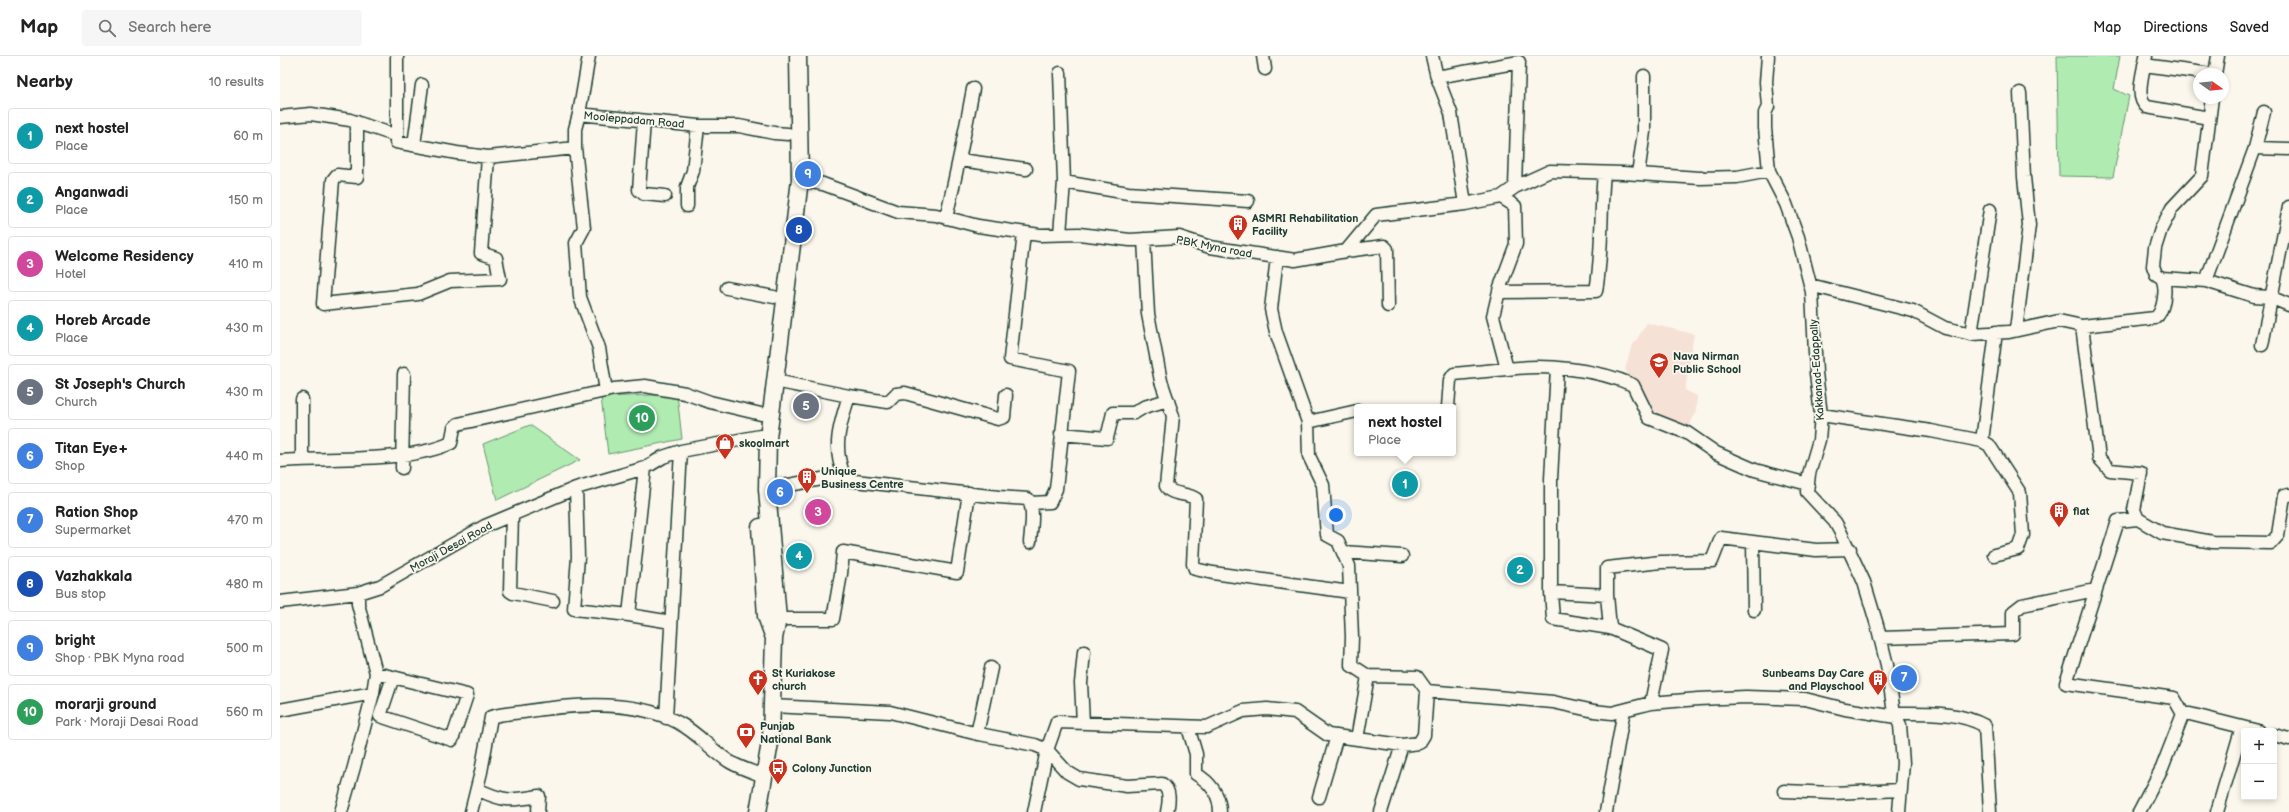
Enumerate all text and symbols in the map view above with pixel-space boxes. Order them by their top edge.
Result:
search box [82,10,362,46]
text: Map [20,16,58,39]
icon: search [96,17,118,39]
text: Search here [128,18,211,37]
text: Map [2093,19,2121,36]
text: Directions [2143,19,2208,36]
text: Saved [2230,19,2269,36]
north arrow [2193,68,2229,104]
text: Nearby [16,72,73,92]
text: 10 results [209,74,264,90]
street label: Mooleppadam Road [583,109,685,131]
text: next hostel [55,119,129,138]
text: 1 [27,128,33,144]
text: 60 m [233,128,263,144]
text: Place [55,138,88,154]
pin: 9 [795,159,821,189]
text: Anganwadi [55,183,128,202]
text: 2 [26,192,34,208]
text: 150 m [229,192,263,208]
text: Place [55,202,88,218]
place label: ASMRI Rehabilitation Facility [1251,212,1358,238]
building icon: ASMRI Rehabilitation Facility [1227,213,1249,241]
pin: 8 [786,215,812,245]
street label: PBK Myna road [1175,233,1253,261]
text: Welcome Residency [55,247,194,266]
text: 3 [26,256,34,272]
text: 410 m [228,256,263,272]
text: Hotel [55,266,86,282]
text: Horeb Arcade [55,311,151,330]
street label: Kakkanad-Edappally [1807,319,1827,421]
text: 4 [26,320,34,336]
text: 430 m [225,320,263,336]
text: Place [55,330,88,346]
place label: Nava Nirman Public School [1673,350,1741,376]
school or university icon: Nava Nirman Public School [1648,351,1670,379]
text: St Joseph's Church [55,375,185,394]
text: 5 [26,384,34,400]
text: 430 m [225,384,263,400]
pin: 5 [793,391,819,421]
text: Church [55,394,97,410]
pin: 10 [629,403,655,433]
popup [1354,404,1456,456]
text: next hostel [1368,413,1442,432]
shop icon: skoolmart [714,432,736,460]
text: Place [1368,432,1401,448]
place label: skoolmart [739,437,790,450]
text: Titan Eye+ [55,439,129,458]
text: 6 [26,448,34,464]
text: 440 m [225,448,263,464]
text: Shop [55,458,85,474]
place label: Unique Business Centre [821,465,904,491]
building icon: Unique Business Centre [796,466,818,494]
pin: 1 [1392,469,1418,499]
pin: 6 [767,477,793,507]
pin: 3 [805,497,831,527]
building icon: flat [2048,500,2070,528]
text: Ration Shop [55,503,138,522]
your location [1326,505,1346,525]
place label: flat [2073,505,2090,518]
text: 7 [26,512,34,528]
text: 470 m [227,512,263,528]
street label: Moraji Desai Road [408,519,494,575]
text: Supermarket [55,522,131,538]
pin: 4 [786,541,812,571]
pin: 2 [1507,555,1533,585]
text: Vazhakkala [55,567,132,586]
text: 8 [26,576,34,592]
text: 480 m [226,576,263,592]
text: Bus stop [55,586,106,602]
text: bright [55,631,95,650]
text: 9 [26,640,34,656]
text: 500 m [226,640,263,656]
text: Shop · PBK Myna road [55,650,184,666]
pin: 7 [1891,663,1917,693]
place label: St Kuriakose church [772,667,835,693]
place label: Sunbeams Day Care and Playschool [1762,667,1864,693]
church icon: St Kuriakose church [747,668,769,696]
building icon: Sunbeams Day Care and Playschool [1867,668,1889,696]
text: morarji ground [55,695,157,714]
text: 10 [23,704,37,720]
text: 560 m [226,704,263,720]
text: Park · Moraji Desai Road [55,714,198,730]
place label: Punjab National Bank [760,720,832,746]
bank icon: Punjab National Bank [735,721,757,749]
map controls [2241,728,2277,800]
button: + [2241,728,2277,764]
bus stop icon: Colony Junction [767,757,789,785]
place label: Colony Junction [792,762,872,775]
button: − [2241,764,2277,800]

